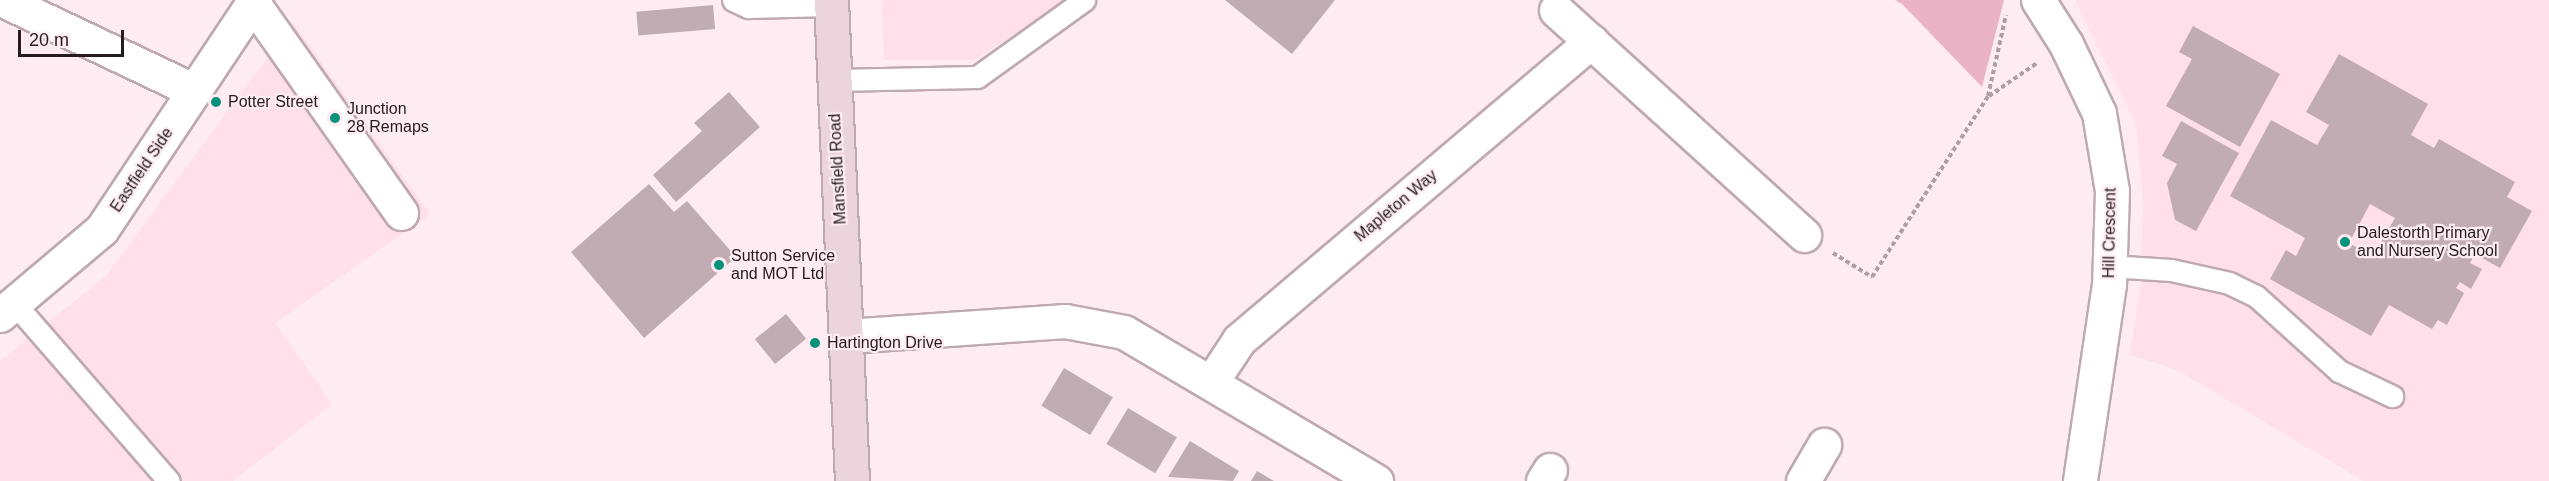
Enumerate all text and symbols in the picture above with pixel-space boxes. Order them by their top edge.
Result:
scale bar [21,18,128,56]
text: 20 m [29,30,69,50]
place label: Potter Street [228,92,318,112]
marker: Potter Street [209,95,223,109]
place label: Junction 28 Remaps [347,99,429,137]
marker: Junction 28 Remaps [328,111,342,125]
street label: Mansfield Road [826,113,850,225]
street label: Eastfield Side [107,124,177,216]
street label: Mapleton Way [1351,166,1441,246]
street label: Hill Crescent [2100,187,2120,279]
place label: Dalestorth Primary and Nursery School [2357,223,2498,261]
marker: Dalestorth Primary and Nursery School [2338,235,2352,249]
place label: Sutton Service and MOT Ltd [731,246,835,284]
marker: Sutton Service and MOT Ltd [712,258,726,272]
place label: Hartington Drive [827,333,943,353]
marker: Hartington Drive [808,336,822,350]

